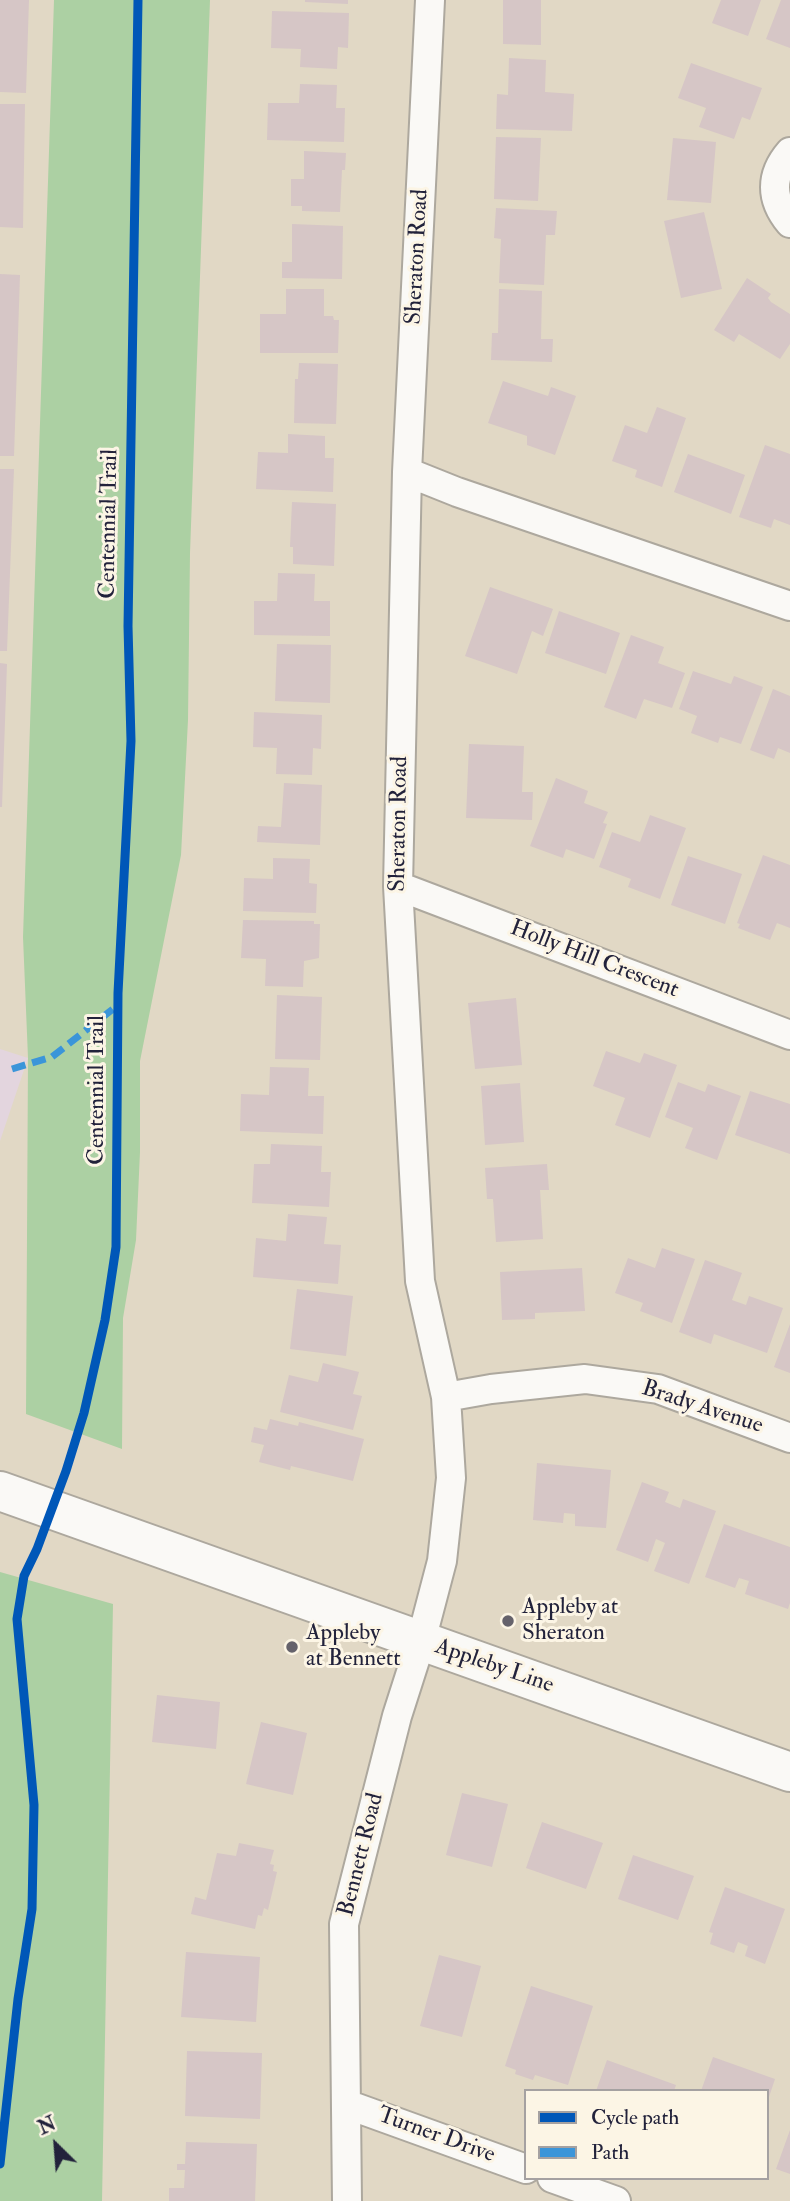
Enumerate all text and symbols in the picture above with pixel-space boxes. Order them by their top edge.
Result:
street label: Sheraton Road [401,189,435,325]
street label: Centennial Trail [95,449,125,599]
street label: Sheraton Road [385,756,415,892]
street label: Holly Hill Crescent [506,915,682,1005]
street label: Centennial Trail [84,1015,112,1165]
street label: Brady Avenue [638,1375,766,1441]
place label: Appleby at Sheraton [522,1594,618,1648]
marker: Appleby at Sheraton [500,1613,516,1629]
place label: Appleby at Bennett [306,1620,401,1674]
street label: Appleby Line [431,1634,557,1700]
marker: Appleby at Bennett [284,1639,300,1655]
street label: Bennett Road [333,1791,391,1919]
legend [524,2089,769,2180]
street label: Turner Drive [374,2102,498,2170]
text: Cycle path [591,2104,679,2131]
north arrow [21,2110,91,2180]
text: N [34,2111,60,2140]
text: Path [591,2139,629,2166]

